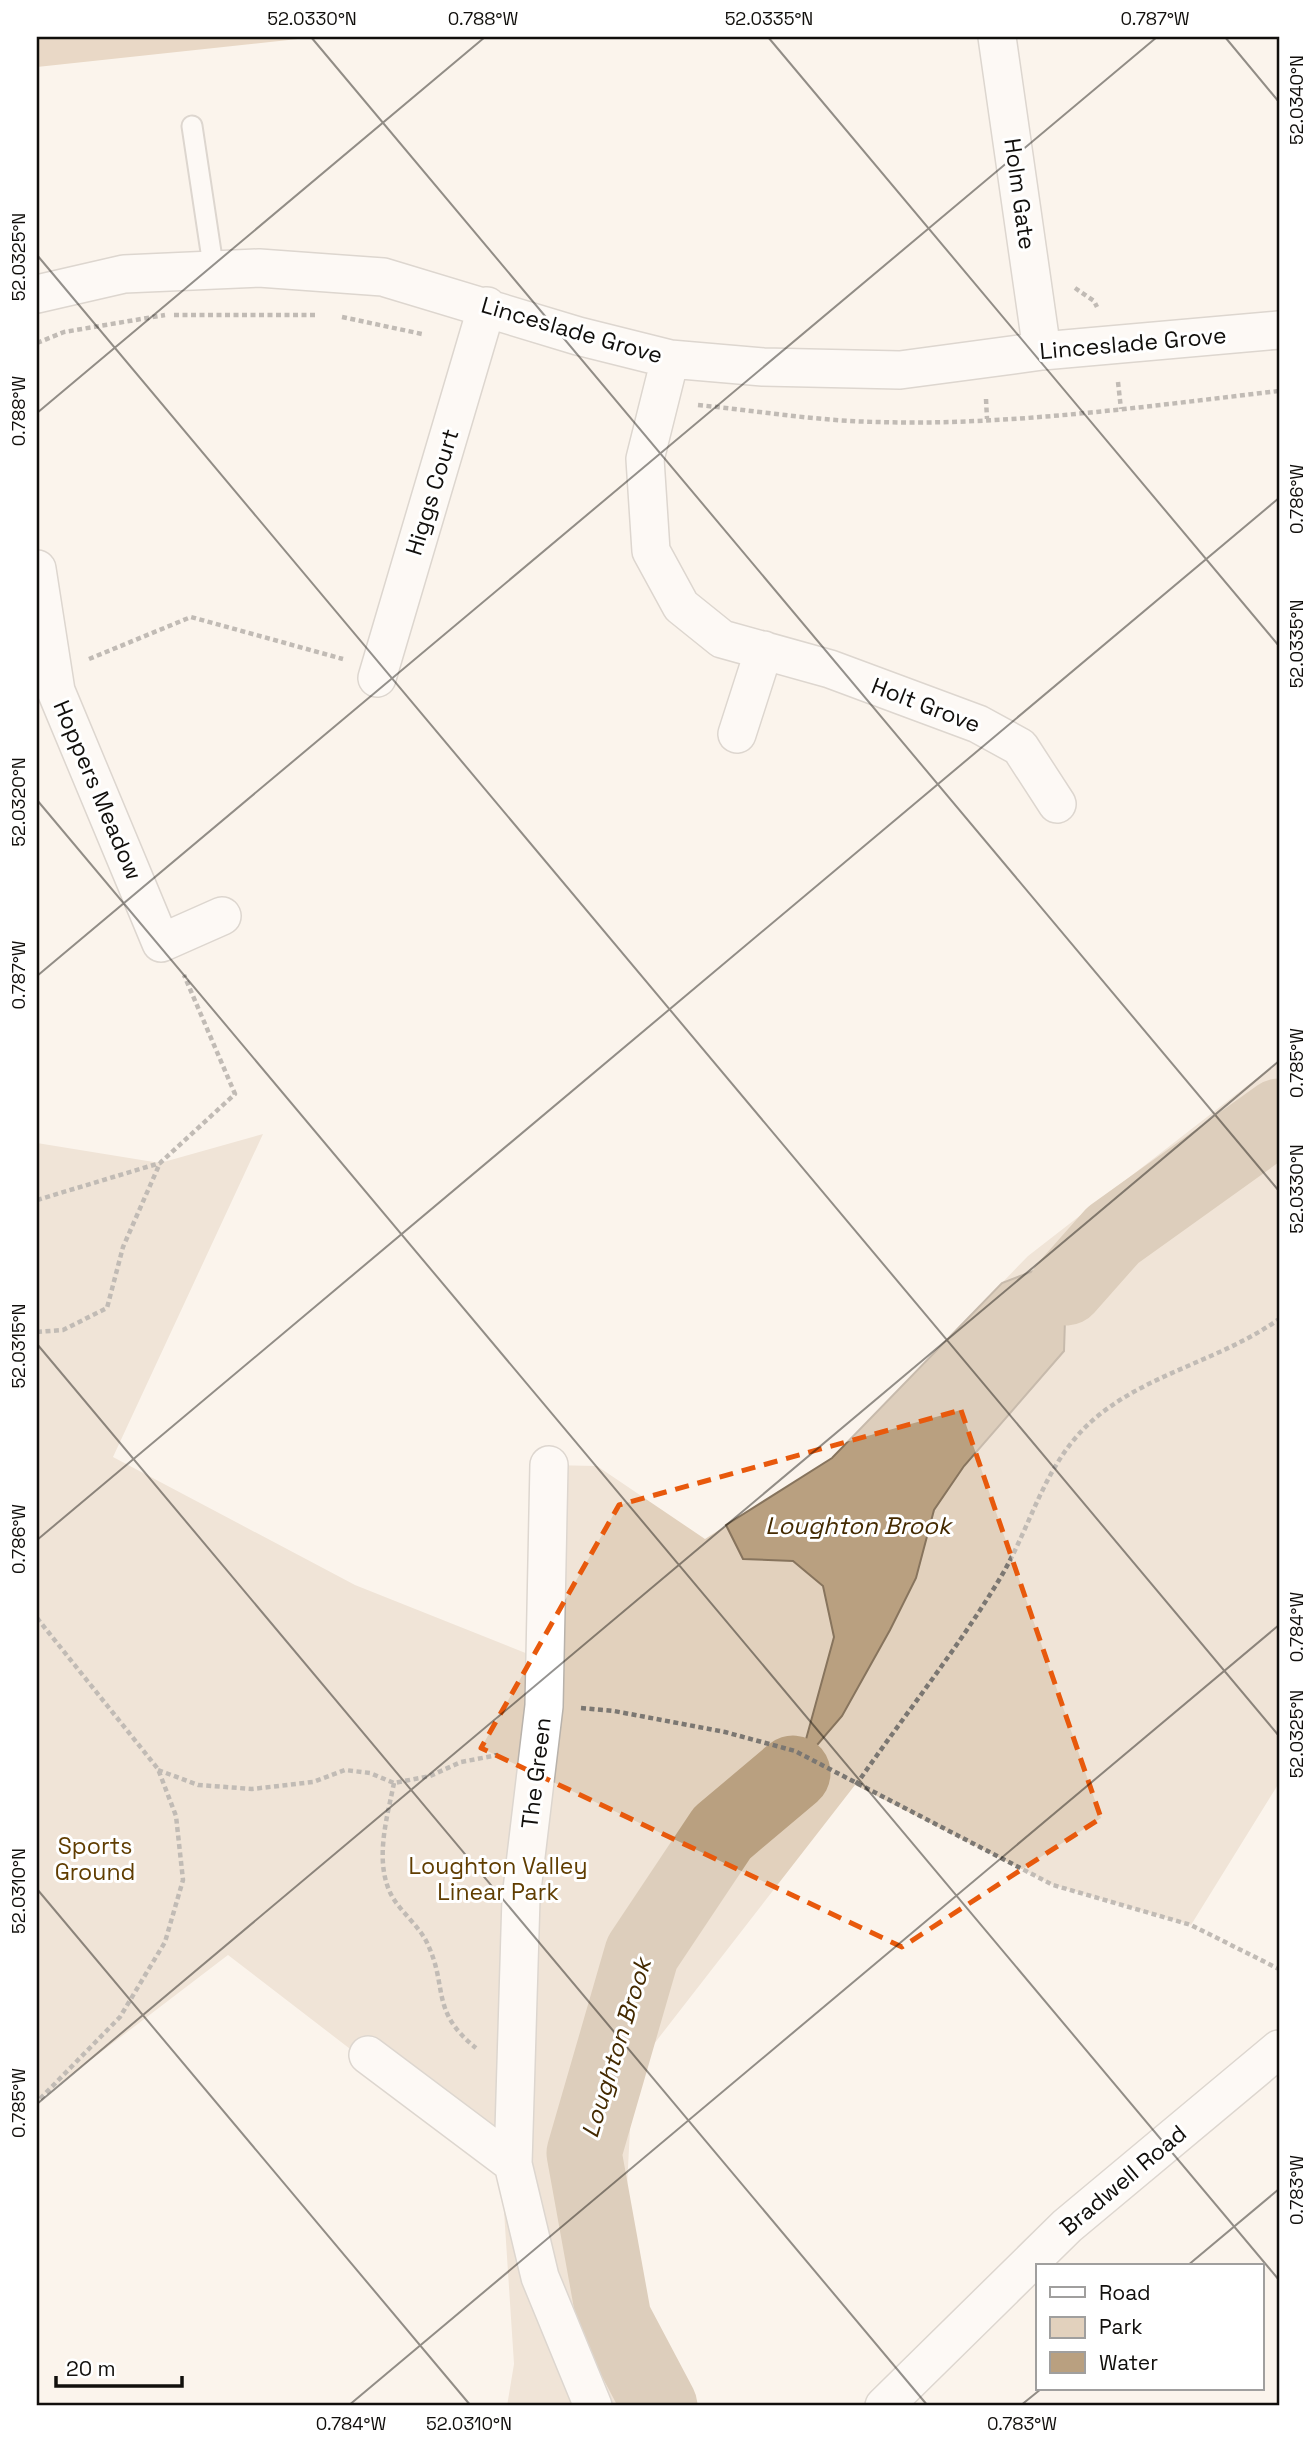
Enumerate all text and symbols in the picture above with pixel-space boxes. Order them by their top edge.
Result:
text: 52.0330°N [267,7,357,30]
text: 0.788°W [448,7,518,30]
text: 52.0335°N [725,7,813,30]
text: 0.787°W [1120,7,1190,30]
text: 52.0340°N [1285,55,1308,145]
street label: Holm Gate [997,136,1043,252]
text: 52.0325°N [7,213,30,301]
street label: Linceslade Grove [478,290,666,370]
street label: Linceslade Grove [1038,320,1228,366]
text: 0.788°W [7,376,30,446]
street label: Higgs Court [399,425,465,559]
text: 0.786°W [1285,464,1308,534]
text: 52.0335°N [1285,600,1308,688]
street label: Holt Grove [867,671,985,739]
street label: Hoppers Meadow [47,695,149,885]
text: 52.0320°N [7,757,30,847]
text: 0.787°W [7,940,30,1010]
text: 0.785°W [1285,1028,1308,1098]
text: 52.0330°N [1285,1144,1308,1234]
text: 52.0315°N [7,1303,30,1389]
text: 0.786°W [7,1504,30,1574]
water label: Loughton Brook [765,1510,954,1541]
text: 0.784°W [1285,1592,1308,1662]
text: 52.0325°N [1285,1690,1308,1778]
street label: The Green [514,1716,558,1830]
park label: Sports Ground [55,1831,135,1887]
text: 52.0310°N [7,1848,30,1934]
park label: Loughton Valley Linear Park [409,1851,588,1907]
water label: Loughton Brook [574,1952,659,2141]
text: 0.785°W [7,2068,30,2138]
street label: Bradwell Road [1053,2118,1193,2242]
text: 0.783°W [1285,2155,1308,2225]
legend [1036,2264,1264,2390]
text: Road [1099,2279,1151,2306]
text: Park [1099,2313,1143,2340]
scale bar [56,2345,182,2389]
text: Water [1099,2349,1158,2376]
text: 20 m [66,2355,116,2382]
text: 0.784°W [316,2412,386,2435]
text: 52.0310°N [426,2412,512,2435]
text: 0.783°W [987,2412,1057,2435]

